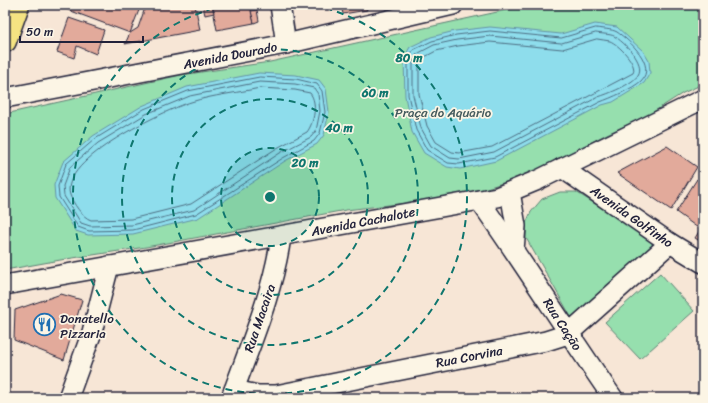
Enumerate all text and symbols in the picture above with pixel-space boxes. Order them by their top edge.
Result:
scale bar [20,18,143,44]
text: 50 m [26,21,53,43]
street label: Avenida Dourado [180,35,279,76]
text: 80 m [394,47,423,69]
text: 60 m [361,82,389,104]
park label: Praça do Aquário [395,101,492,124]
text: 40 m [324,117,353,139]
text: 20 m [291,152,319,174]
street label: Avenida Golfinho [585,179,678,254]
centre of rings [263,190,277,204]
street label: Avenida Cachalote [308,200,417,243]
street label: Rua Macaira [237,280,282,355]
street label: Rua Cação [537,293,589,356]
place label: Donatello Pizzaria [60,307,114,345]
restaurant icon: Donatello Pizzaria [31,312,57,338]
street label: Rua Corvina [434,339,505,374]

